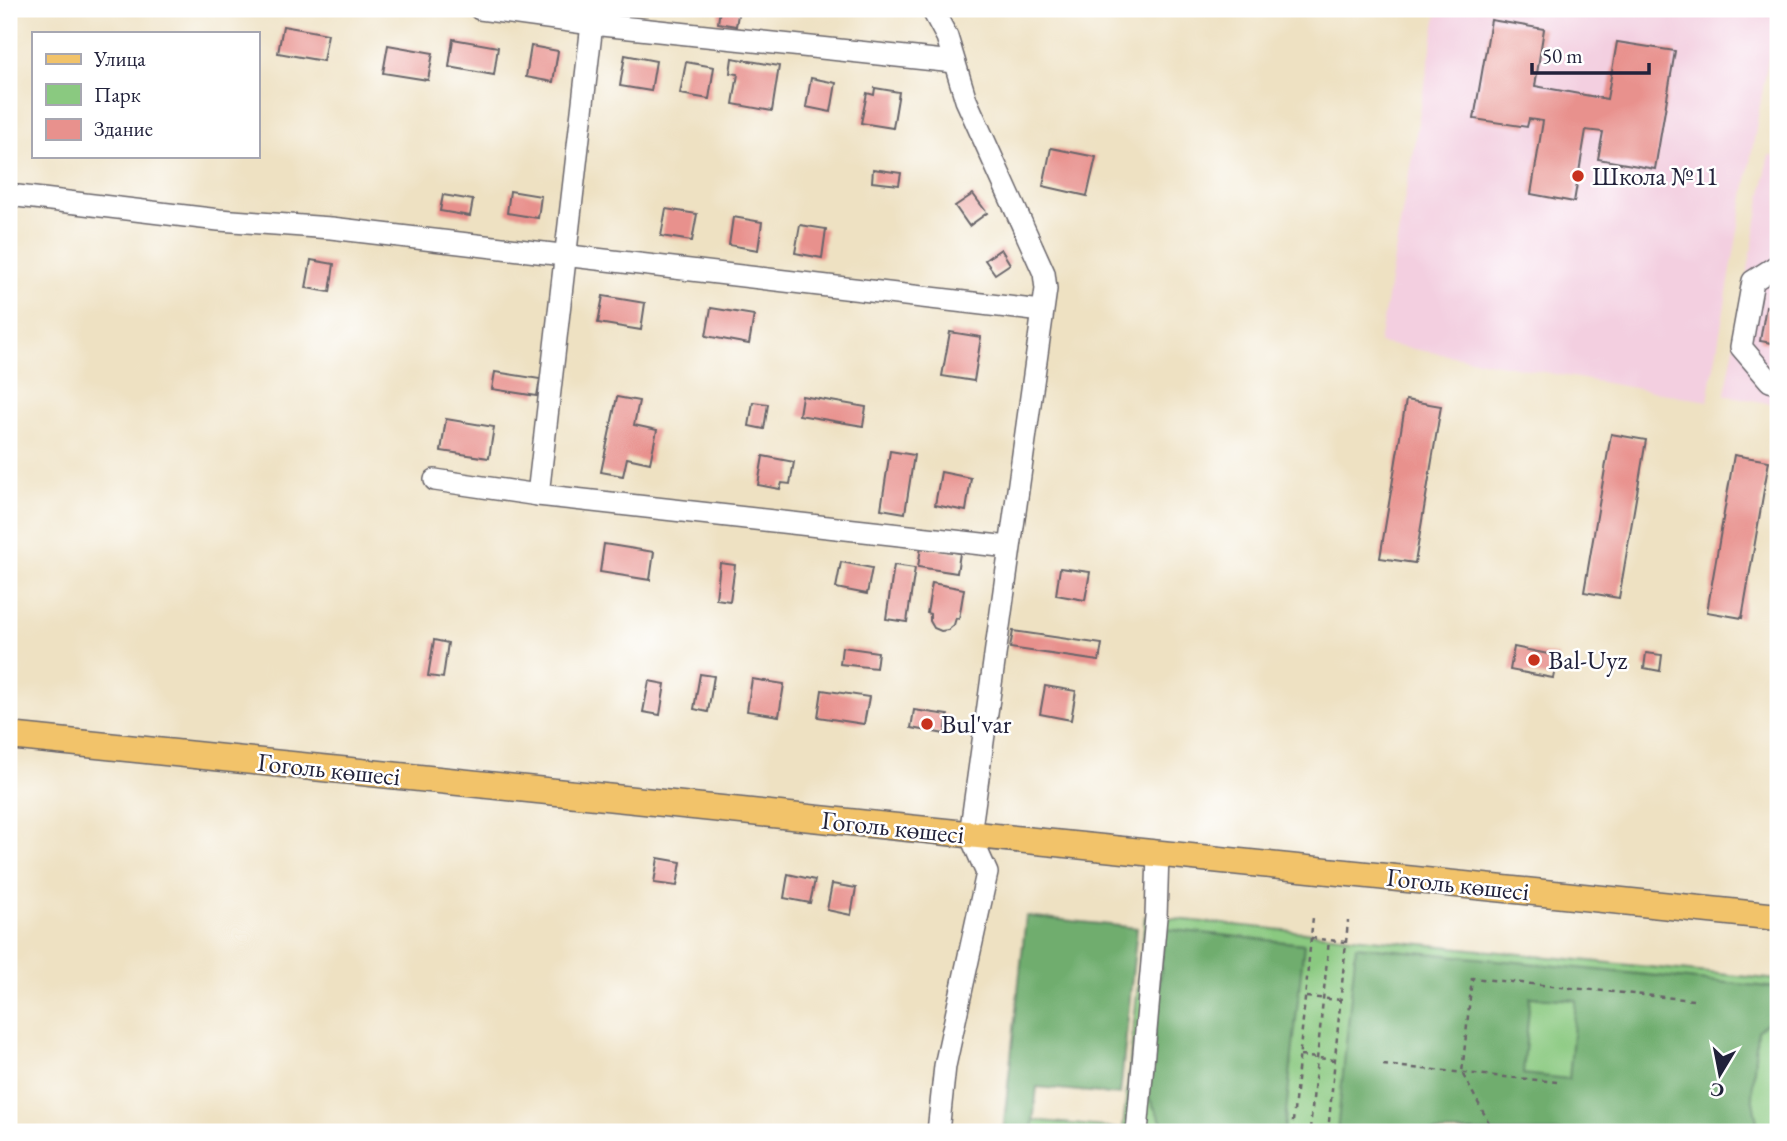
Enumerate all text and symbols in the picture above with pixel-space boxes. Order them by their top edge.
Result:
legend [32,32,259,158]
scale bar [1532,32,1649,76]
text: 50 m [1542,42,1583,69]
text: Улица [93,45,146,72]
text: Парк [94,81,141,108]
text: Здание [94,115,153,142]
place label: Школа №11 [1592,159,1719,193]
marker: Школа №11 [1570,168,1586,184]
place label: Bal-Uyz [1548,643,1628,677]
marker: Bal-Uyz [1526,652,1542,668]
place label: Bul'var [941,707,1012,741]
marker: Bul'var [919,716,935,732]
street label: Гоголь көшесі [256,745,402,793]
street label: Гоголь көшесі [820,803,966,851]
street label: Гоголь көшесі [1385,860,1531,908]
north arrow [1686,1040,1756,1110]
text: С [1708,1077,1726,1104]

